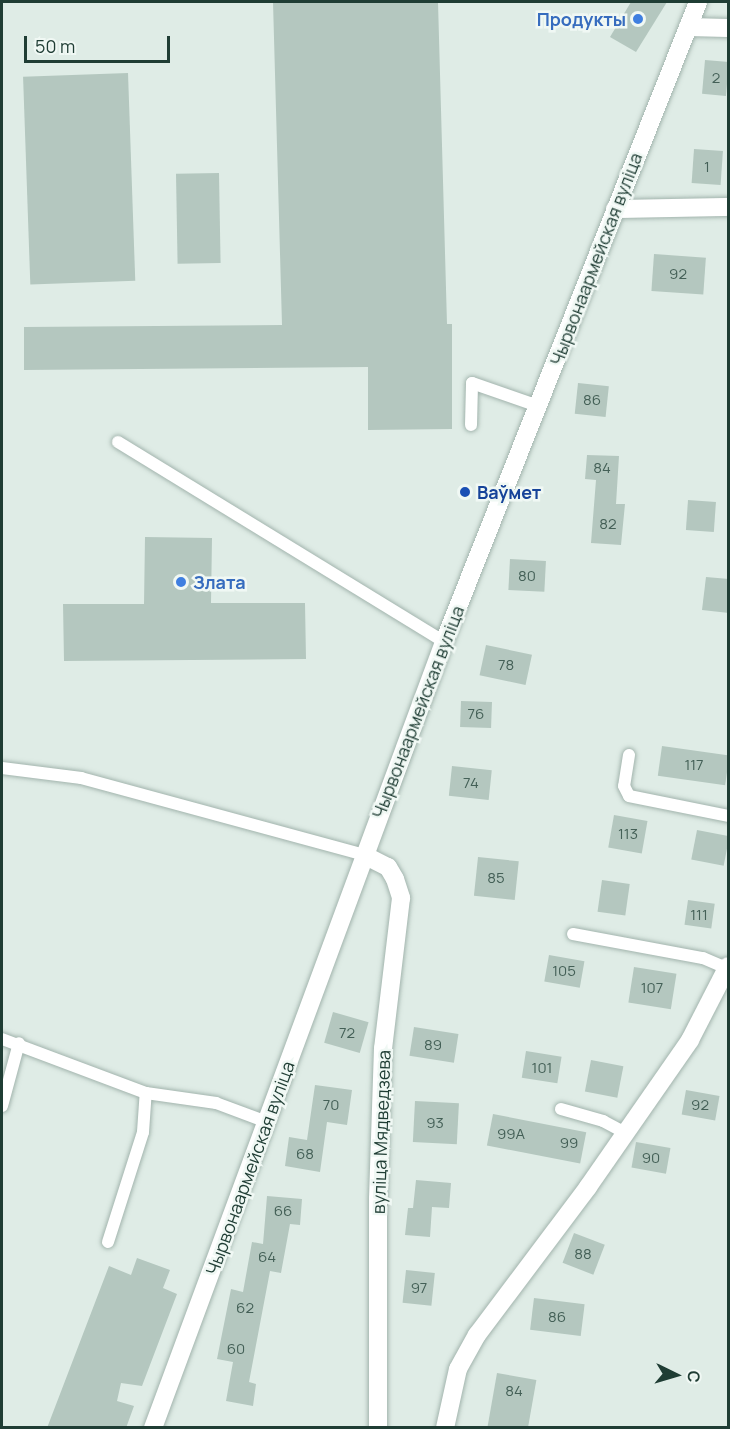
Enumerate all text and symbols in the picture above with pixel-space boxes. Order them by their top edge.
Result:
place label: Продукты [537,8,626,30]
marker: Продукты [631,12,645,26]
scale bar [27,24,172,62]
text: 50 m [35,34,75,58]
house number: 2 [712,69,720,87]
street label: Чырвонаармейская вуліца [545,150,647,368]
house number: 1 [704,158,710,176]
house number: 92 [669,265,687,283]
house number: 86 [583,391,601,409]
house number: 84 [593,459,611,477]
place label: Ваўмет [477,481,541,503]
marker: Ваўмет [458,485,472,499]
house number: 82 [599,515,617,533]
house number: 80 [518,567,536,585]
place label: Злата [193,571,246,593]
marker: Злата [174,575,188,589]
street label: Чырвонаармейская вуліца [367,603,469,821]
house number: 78 [498,656,514,674]
house number: 76 [468,705,484,723]
house number: 117 [684,756,704,774]
house number: 74 [463,774,479,792]
house number: 113 [618,825,638,843]
house number: 85 [487,869,505,887]
house number: 111 [690,906,708,924]
house number: 105 [552,962,576,980]
house number: 107 [641,979,663,997]
house number: 72 [339,1024,355,1042]
house number: 89 [424,1036,442,1054]
street label: вуліца Мядведзева [367,1050,395,1214]
street label: Чырвонаармейская вуліца [201,1058,299,1278]
house number: 101 [532,1059,552,1077]
house number: 70 [323,1096,339,1114]
house number: 92 [691,1096,709,1114]
house number: 93 [426,1114,444,1132]
house number: 99А [497,1125,525,1143]
house number: 99 [560,1134,578,1152]
house number: 68 [296,1145,314,1163]
house number: 90 [642,1149,660,1167]
house number: 66 [274,1202,292,1220]
house number: 88 [574,1245,592,1263]
house number: 64 [258,1248,276,1266]
house number: 97 [411,1279,427,1297]
house number: 62 [236,1299,254,1317]
house number: 86 [548,1308,566,1326]
house number: 60 [227,1340,245,1358]
north arrow [646,1345,706,1405]
text: С [682,1370,705,1383]
house number: 84 [505,1382,523,1400]

